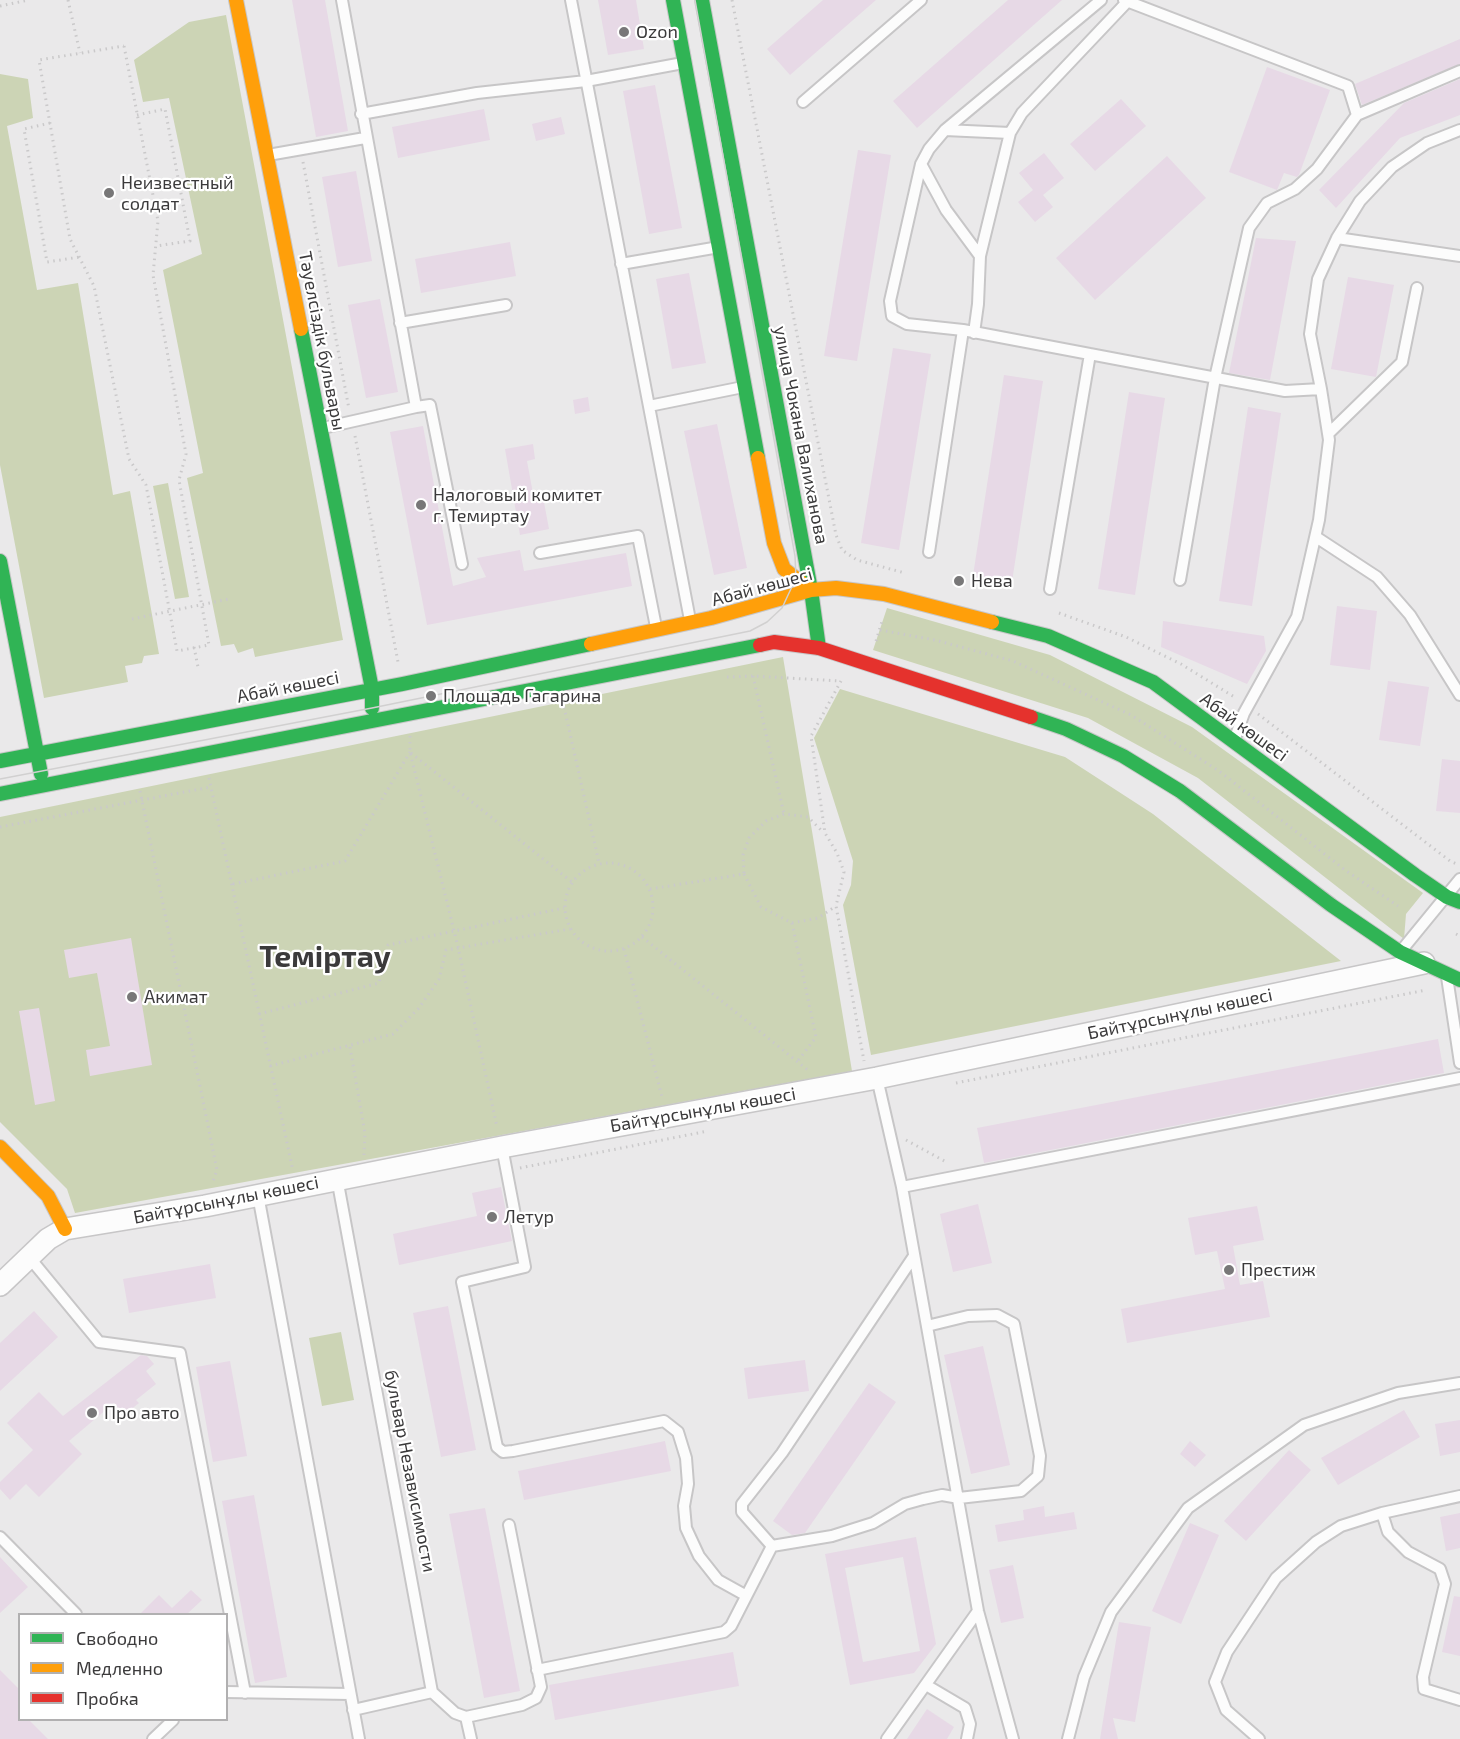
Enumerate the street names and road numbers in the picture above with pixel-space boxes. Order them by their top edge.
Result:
street label: Тәуелсіздік бульвары [294,249,350,433]
street label: улица Чокана Валиханова [769,324,833,546]
street label: Абай көшесі [709,563,815,611]
street label: Абай көшесі [235,667,341,707]
street label: Абай көшесі [1196,688,1292,766]
street label: Байтұрсынұлы көшесі [1086,984,1274,1044]
street label: Байтұрсынұлы көшесі [608,1083,798,1137]
street label: Байтұрсынұлы көшесі [131,1171,321,1229]
street label: бульвар Независимости [380,1368,440,1574]

